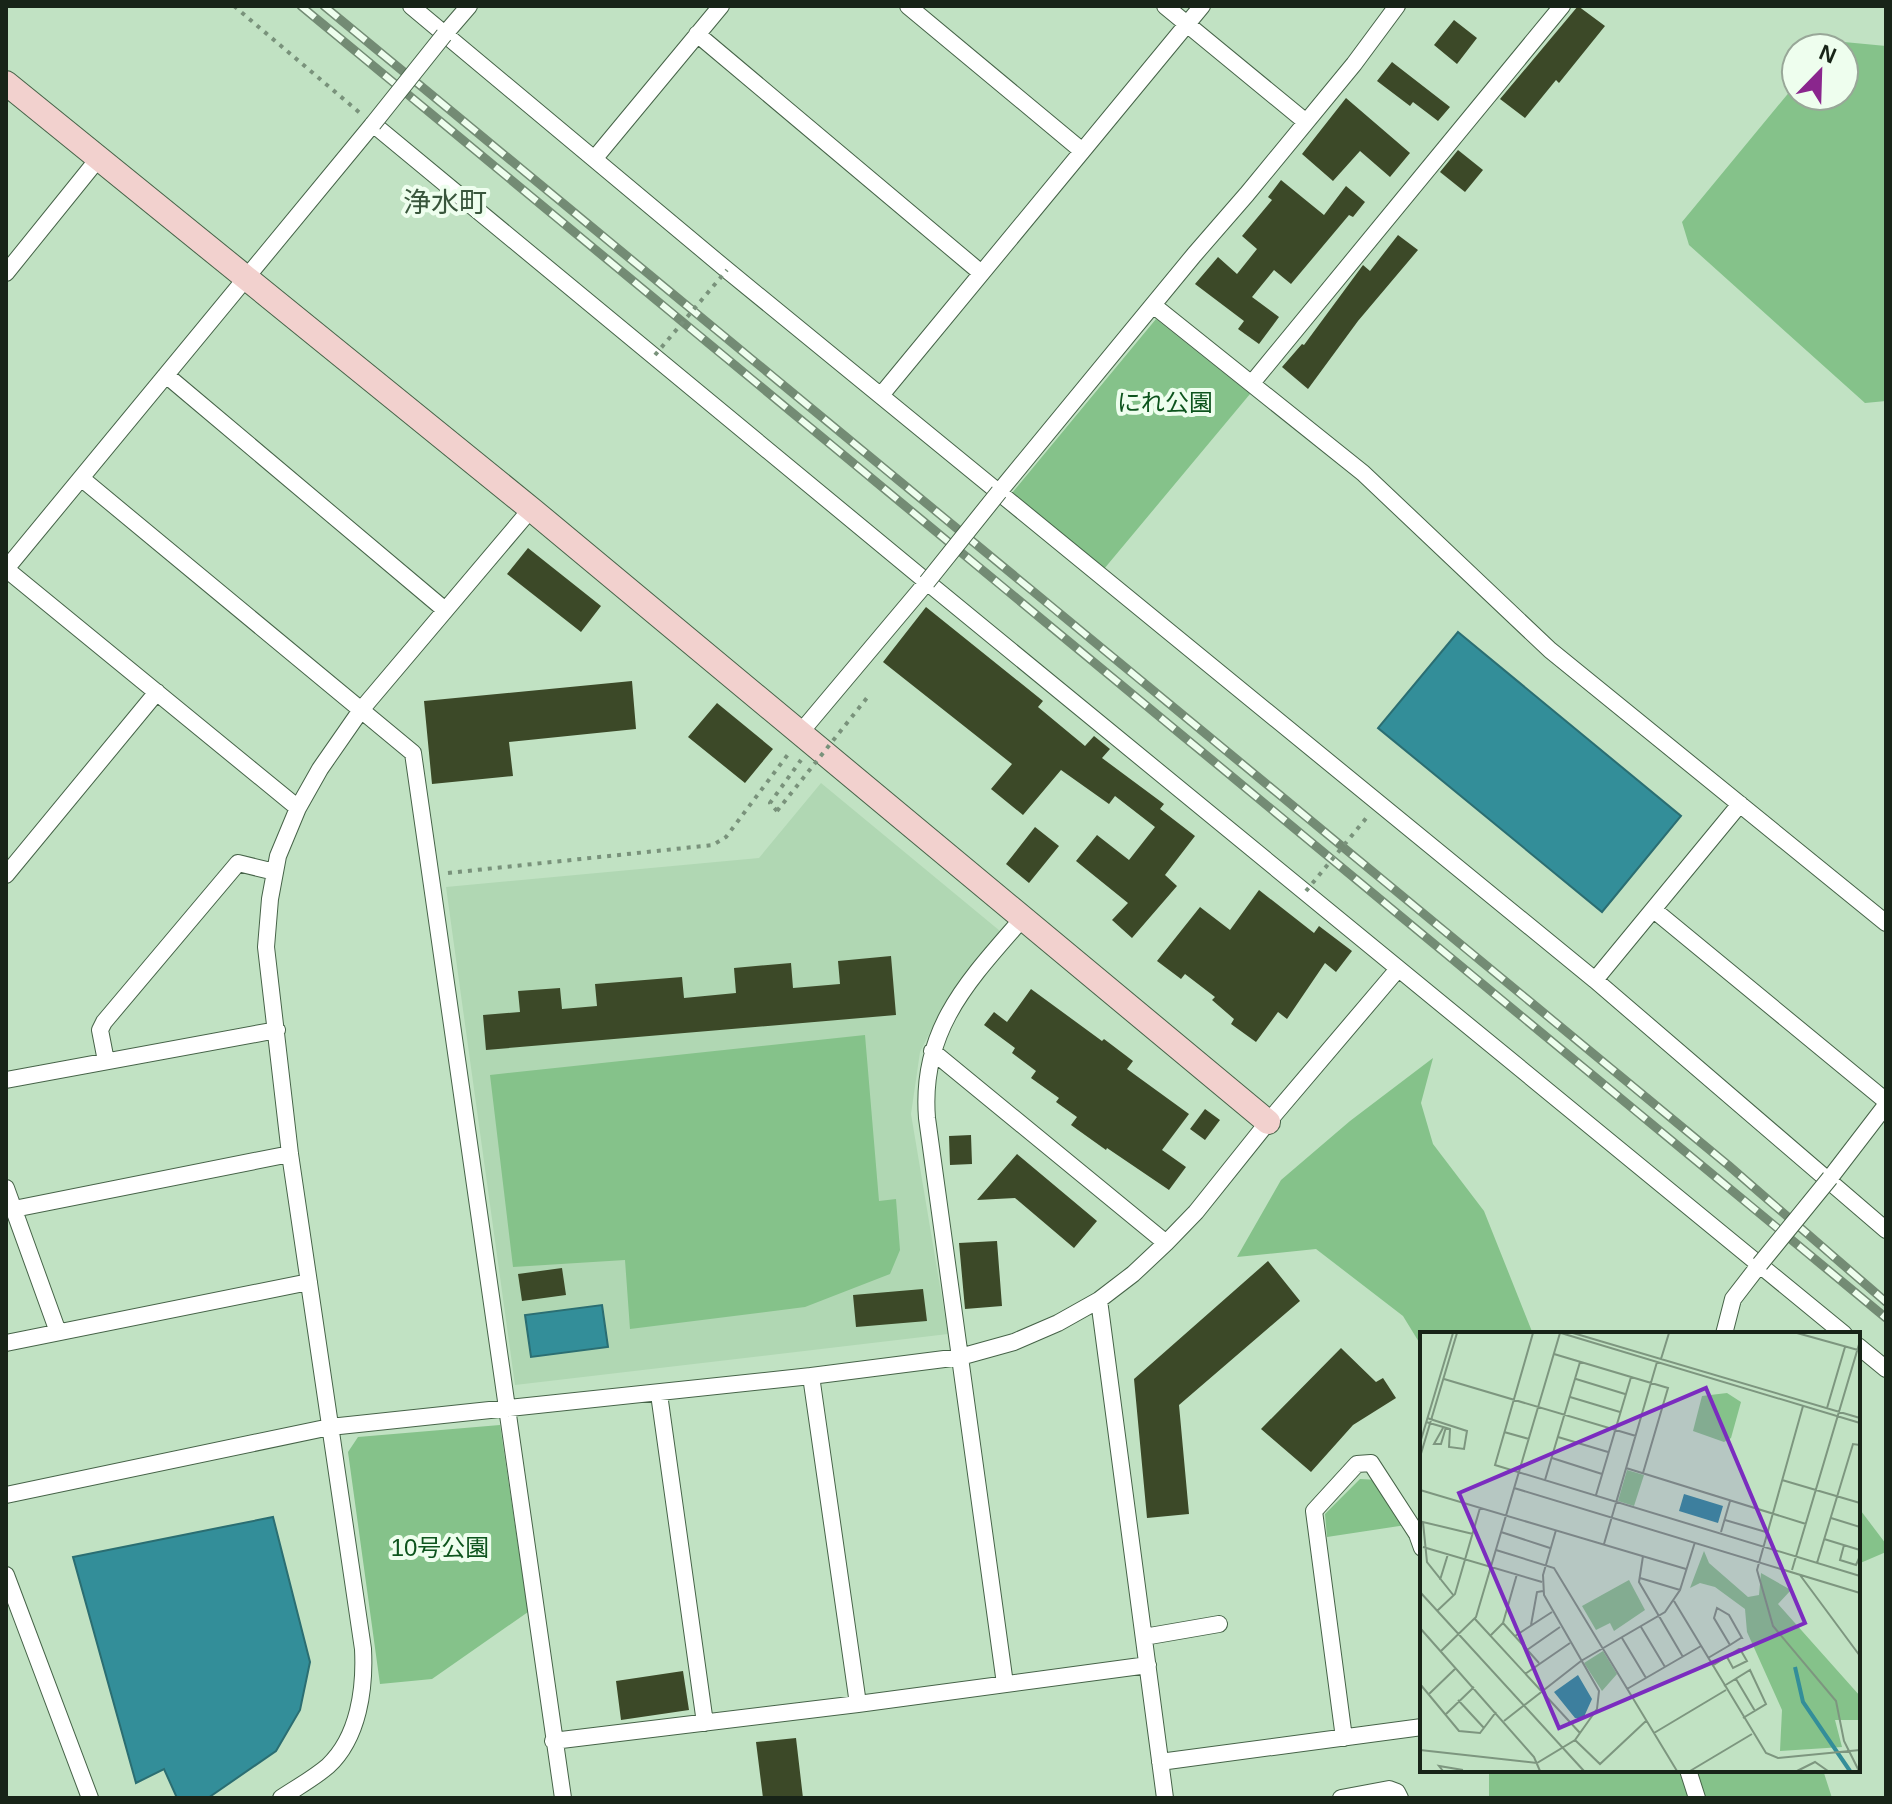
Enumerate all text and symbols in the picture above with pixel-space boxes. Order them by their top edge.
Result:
north arrow [1780,32,1860,112]
text: N [1815,39,1840,69]
district label: 浄水町 [403,187,487,218]
park label: にれ公園 [1117,389,1213,416]
inset map [1420,1332,1860,1772]
park label: 10号公園 [391,1534,489,1561]

